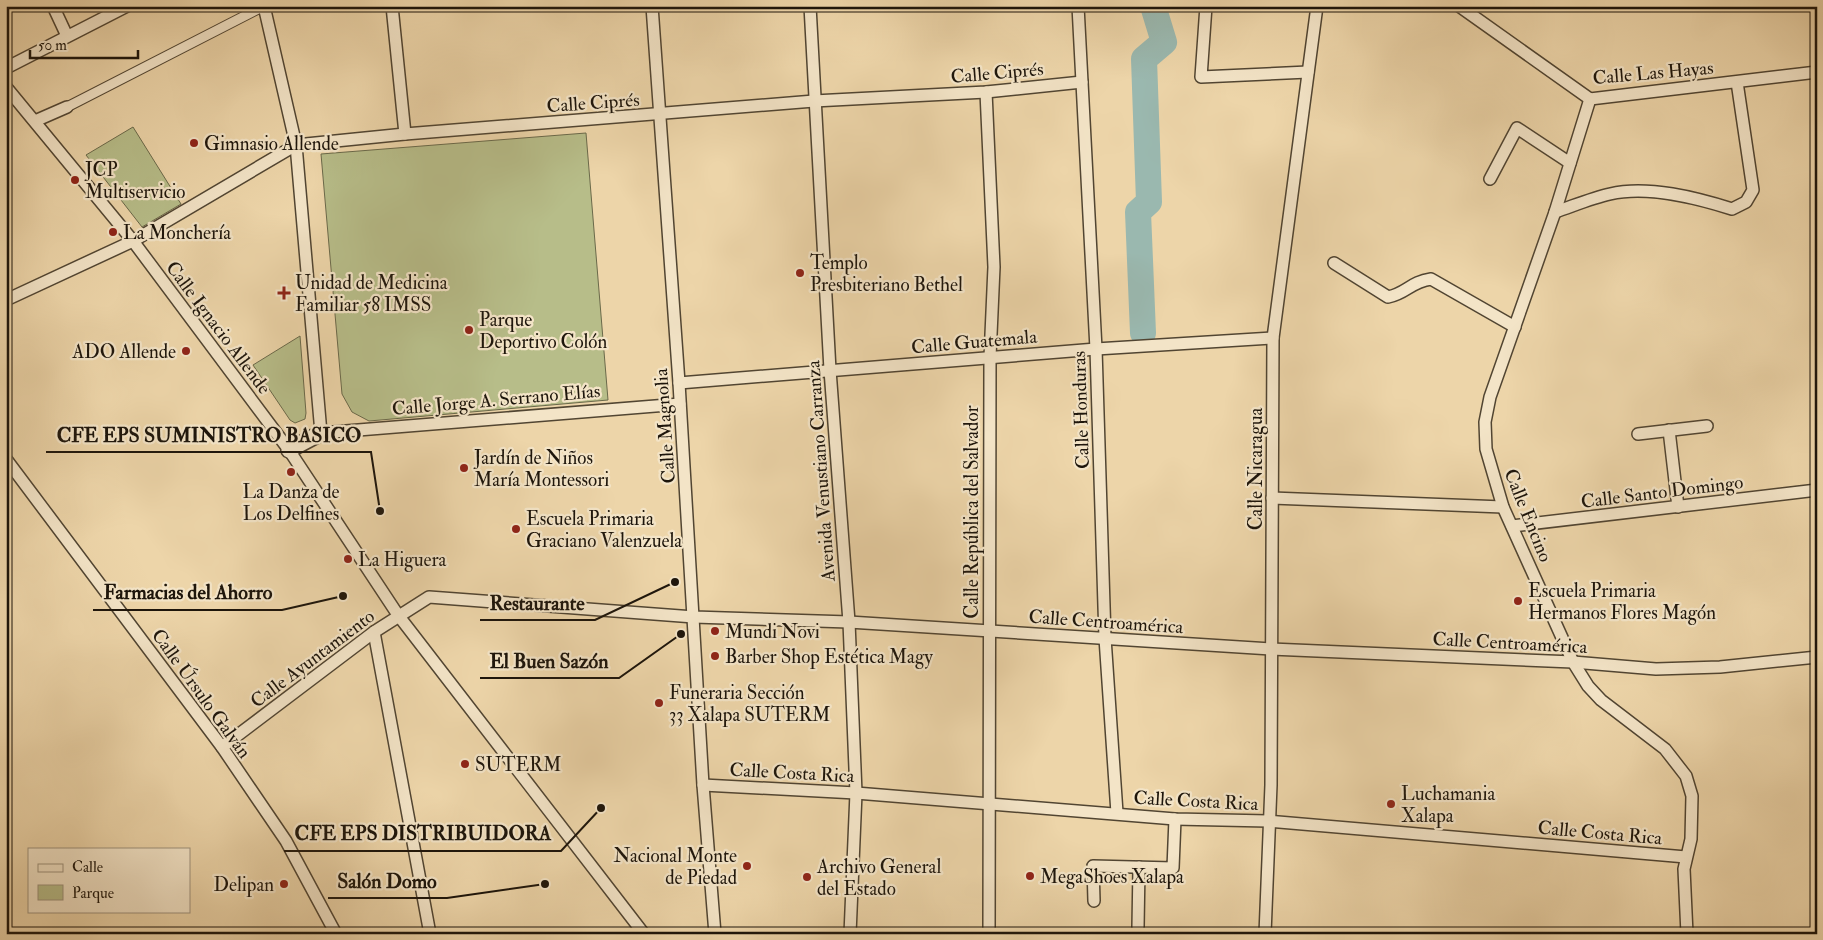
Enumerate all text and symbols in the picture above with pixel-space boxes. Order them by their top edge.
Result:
scale bar [30,28,138,60]
text: 50 m [38,36,67,55]
street label: Calle Las Hayas [1592,56,1714,90]
street label: Calle Ciprés [950,57,1045,90]
street label: Calle Ciprés [546,88,640,119]
place label: Gimnasio Allende [204,132,339,156]
marker: Gimnasio Allende [188,137,200,149]
place label: JCP Multiservicio [84,158,186,204]
marker: JCP Multiservicio [69,174,81,186]
place label: La Monchería [123,221,231,245]
marker: La Monchería [107,226,119,238]
place label: Templo Presbiteriano Bethel [810,251,963,297]
street label: Calle Ignacio Allende [160,256,276,399]
marker: Templo Presbiteriano Bethel [794,267,806,279]
place label: Unidad de Medicina Familiar 58 IMSS [295,271,448,317]
marker: Unidad de Medicina Familiar 58 IMSS [277,286,291,300]
place label: Parque Deportivo Colón [479,308,607,355]
marker: Parque Deportivo Colón [463,324,475,336]
street label: Calle Guatemala [910,325,1038,359]
place label: ADO Allende [71,340,176,364]
marker: ADO Allende [180,345,192,357]
street label: Calle Honduras [1067,351,1095,469]
street label: Avenida Venustiano Carranza [801,359,841,583]
street label: Calle Magnolia [649,367,681,484]
street label: Calle Jorge A. Serrano Elías [391,379,601,421]
street label: Calle República del Salvador [960,405,985,619]
street label: Calle Nicaragua [1244,408,1268,530]
callout: CFE EPS SUMINISTRO BASICO [46,417,371,452]
text: CFE EPS SUMINISTRO BASICO [57,423,361,448]
place label: Jardín de Niños María Montessori [473,446,609,492]
marker: Jardín de Niños María Montessori [458,462,470,474]
street label: Calle Encino [1499,465,1558,565]
marker: La Danza de Los Delfines [285,466,297,478]
street label: Calle Santo Domingo [1580,470,1745,514]
place label: La Danza de Los Delfines [243,480,340,526]
place label: Escuela Primaria Graciano Valenzuela [526,507,682,553]
marker: Escuela Primaria Graciano Valenzuela [510,523,522,535]
place label: La Higuera [358,548,447,572]
marker: La Higuera [342,553,354,565]
callout: Farmacias del Ahorro [93,575,282,610]
place label: Escuela Primaria Hermanos Flores Magón [1528,579,1716,625]
text: Farmacias del Ahorro [104,580,273,605]
callout: Restaurante [480,585,595,620]
text: Restaurante [489,591,585,616]
marker: Escuela Primaria Hermanos Flores Magón [1512,595,1524,607]
street label: Calle Ayuntamiento [246,604,379,713]
street label: Calle Centroamérica [1028,605,1184,639]
place label: Mundi Novi [725,620,820,644]
street label: Calle Úrsulo Galván [146,623,258,763]
marker: Mundi Novi [709,625,721,637]
street label: Calle Centroamérica [1432,627,1588,659]
callout: El Buen Sazón [480,643,619,678]
place label: Barber Shop Estética Magy [725,645,933,670]
text: El Buen Sazón [489,649,609,674]
marker: Barber Shop Estética Magy [709,650,721,662]
place label: Funeraria Sección 33 Xalapa SUTERM [669,681,830,728]
marker: Funeraria Sección 33 Xalapa SUTERM [653,697,665,709]
place label: SUTERM [475,753,561,777]
marker: SUTERM [459,758,471,770]
street label: Calle Costa Rica [729,758,855,788]
place label: Luchamania Xalapa [1401,782,1495,829]
street label: Calle Costa Rica [1133,786,1259,816]
marker: Luchamania Xalapa [1385,798,1397,810]
callout: CFE EPS DISTRIBUIDORA [284,816,561,851]
street label: Calle Costa Rica [1537,816,1663,850]
text: CFE EPS DISTRIBUIDORA [295,821,552,846]
place label: Nacional Monte de Piedad [613,844,738,890]
legend [28,848,190,912]
place label: Archivo General del Estado [816,855,941,901]
text: Calle [72,858,103,877]
marker: Nacional Monte de Piedad [741,860,753,872]
callout: Salón Domo [328,863,447,898]
place label: MegaShoes Xalapa [1040,865,1184,890]
text: Salón Domo [337,869,437,894]
marker: MegaShoes Xalapa [1024,870,1036,882]
marker: Archivo General del Estado [801,871,813,883]
place label: Delipan [214,873,274,898]
marker: Delipan [278,878,290,890]
text: Parque [72,884,114,903]

